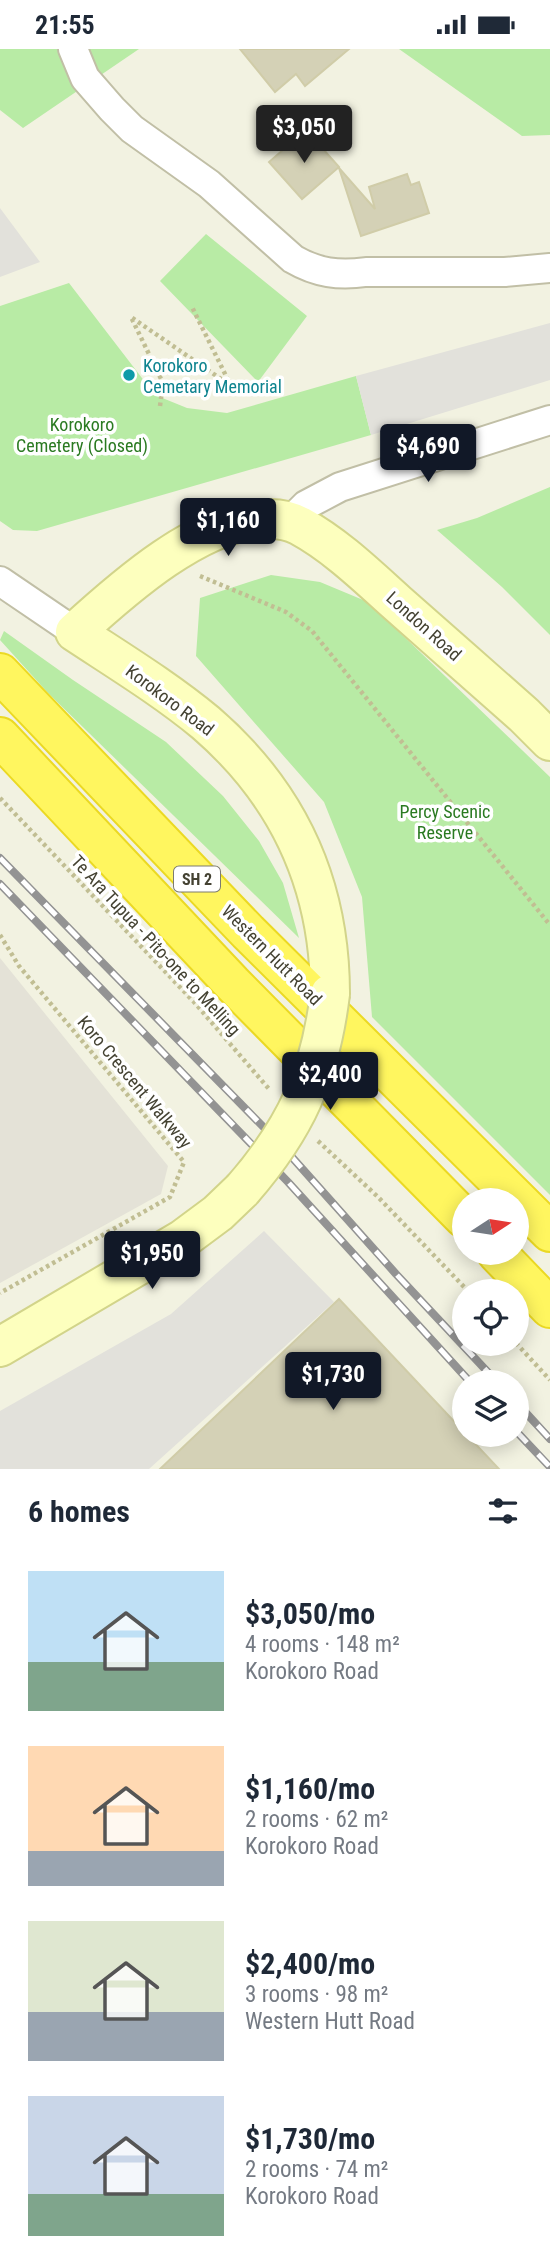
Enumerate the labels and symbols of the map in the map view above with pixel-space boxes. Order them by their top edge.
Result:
pin: $3,050 [247,106,361,165]
place label: Korokoro Cemetary Memorial [143,355,282,397]
marker: Korokoro Cemetary Memorial [121,367,137,383]
park label: Korokoro Cemetery (Closed) [16,414,148,457]
pin: $4,690 [371,425,485,484]
pin: $1,160 [171,498,285,558]
street label: London Road [382,587,466,665]
street label: Korokoro Road [122,660,218,740]
park label: Percy Scenic Reserve [400,801,490,843]
street label: Te Ara Tupua - Pito-one to Melling [67,851,245,1039]
road number: SH 2 [174,867,220,891]
street label: Western Hutt Road [218,901,326,1009]
street label: Koro Crescent Walkway [74,1012,197,1153]
pin: $2,400 [273,1053,387,1112]
north arrow [452,1188,528,1265]
pin: $1,950 [95,1231,209,1291]
pin: $1,730 [276,1353,390,1412]

